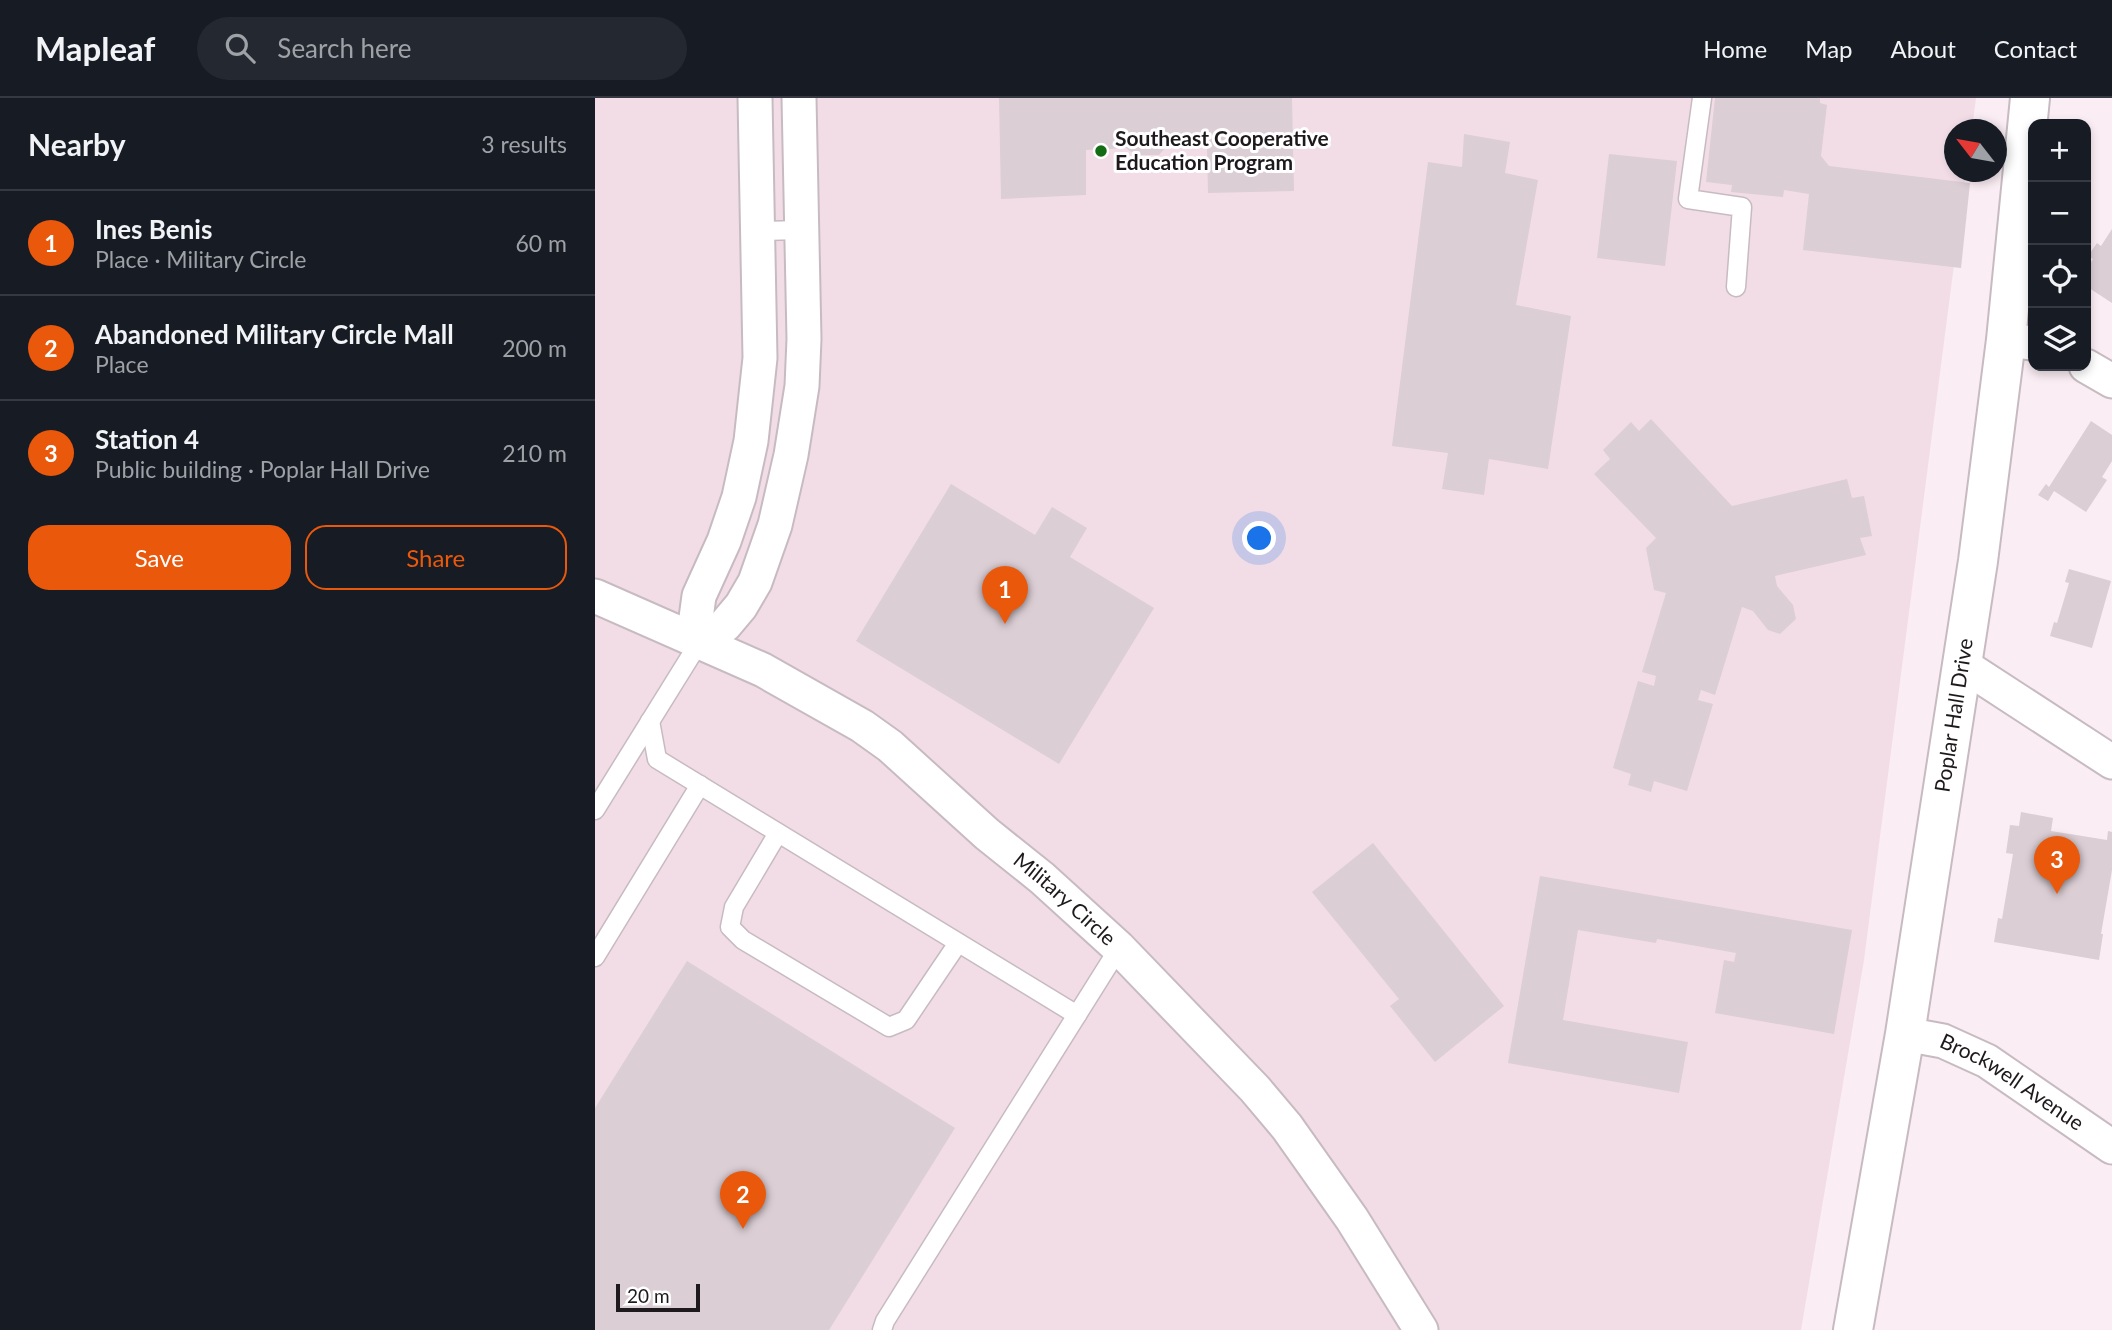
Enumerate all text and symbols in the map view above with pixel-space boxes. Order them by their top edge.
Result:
search box [197,17,687,80]
text: Mapleaf [35,28,155,68]
icon: search [221,29,259,67]
text: Search here [277,32,411,64]
text: Home [1703,34,1767,63]
text: Map [1805,34,1853,63]
text: About [1891,34,1956,63]
text: Contact [1994,34,2077,63]
north arrow [1944,119,2007,182]
map controls [2028,119,2091,371]
button: + [2028,119,2091,182]
place label: Southeast Cooperative Education Program [1115,125,1329,174]
text: Nearby [28,126,126,162]
text: 3 results [481,130,567,158]
marker: Southeast Cooperative Education Program [1093,143,1109,159]
button: − [2028,182,2091,245]
text: Ines Benis [95,213,212,245]
text: 1 [44,229,58,257]
text: 60 m [516,229,567,257]
text: Place · Military Circle [95,245,307,273]
button: locate [2028,245,2091,308]
button: layers [2028,308,2091,371]
text: Abandoned Military Circle Mall [95,318,454,350]
text: 2 [44,334,58,362]
text: 200 m [502,334,567,362]
text: Place [95,350,149,378]
text: Station 4 [95,423,199,455]
text: 3 [44,439,58,467]
text: 210 m [502,439,567,467]
text: Public building · Poplar Hall Drive [95,455,430,483]
your location [1242,521,1276,555]
button: Save [28,525,291,590]
button: Share [305,525,567,590]
pin: 1 [982,566,1028,624]
street label: Poplar Hall Drive [1929,636,1977,794]
pin: 3 [2034,836,2080,894]
street label: Military Circle [1009,846,1122,950]
street label: Brockwell Avenue [1937,1027,2089,1135]
pin: 2 [720,1171,766,1229]
scale bar [616,1281,700,1313]
text: 20 m [627,1284,670,1307]

